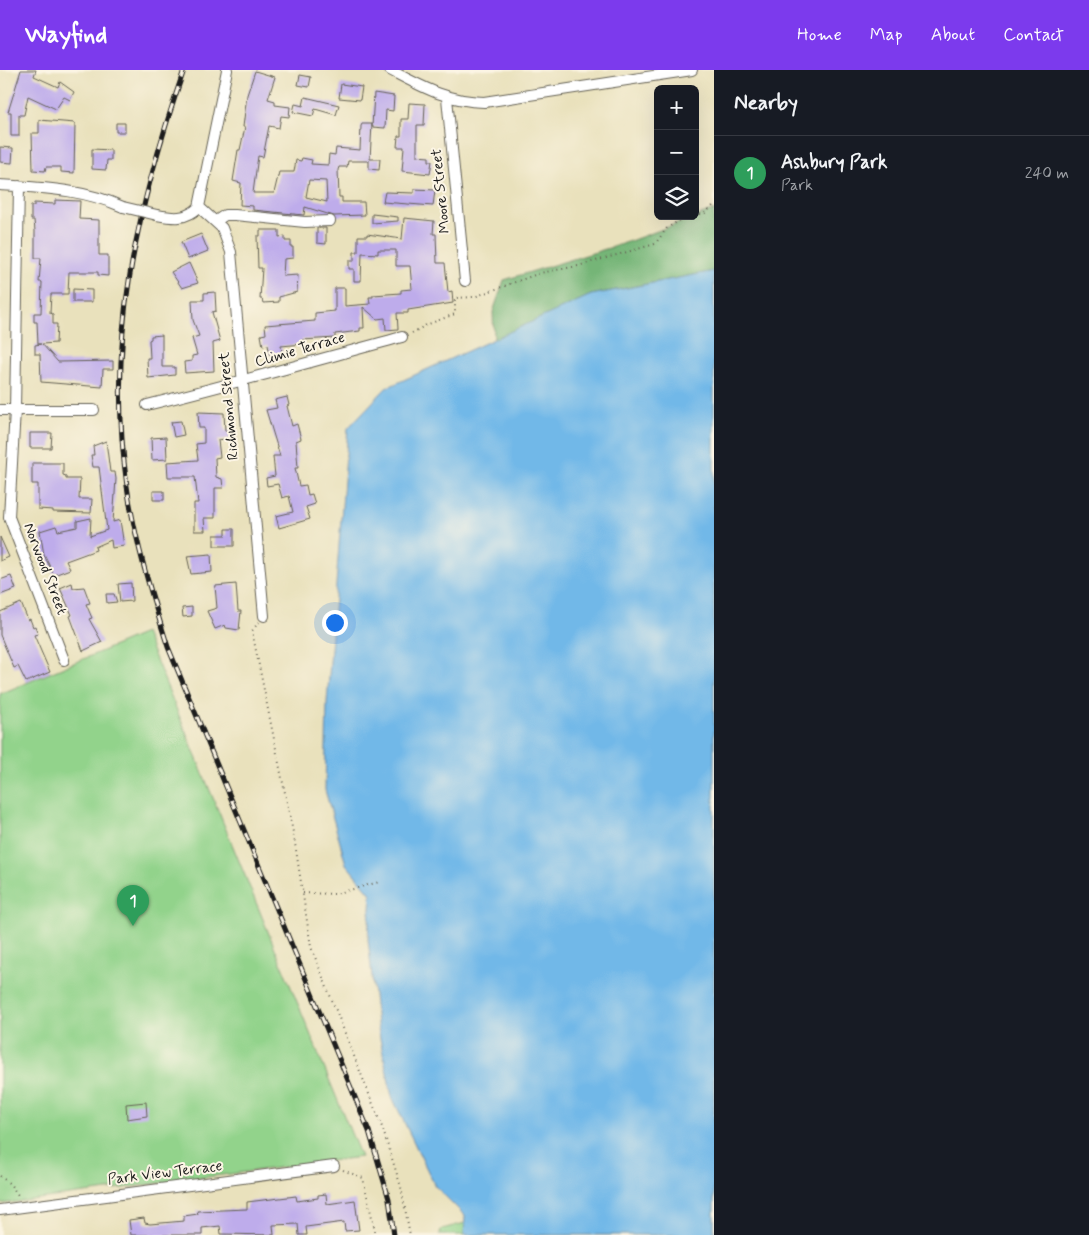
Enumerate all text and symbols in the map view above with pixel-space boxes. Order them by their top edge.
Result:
text: Wayfind [25,20,107,51]
text: Home [797,23,842,47]
text: Map [870,23,903,47]
text: About [931,23,975,47]
text: Contact [1003,23,1064,47]
map controls [654,85,699,220]
button: + [654,85,699,130]
text: Nearby [734,89,798,117]
button: − [654,130,699,175]
street label: Moore Street [427,148,455,234]
text: Ashbury Park [781,150,887,175]
text: 1 [746,163,754,184]
text: 240 m [1025,163,1069,184]
button: layers [654,175,699,220]
text: Park [781,175,813,196]
street label: Climie Terrace [253,328,348,372]
street label: Richmond Street [214,351,244,461]
street label: Norwood Street [18,520,72,618]
your location [322,610,348,636]
pin: 1 [117,885,149,926]
street label: Park View Terrace [107,1156,224,1190]

